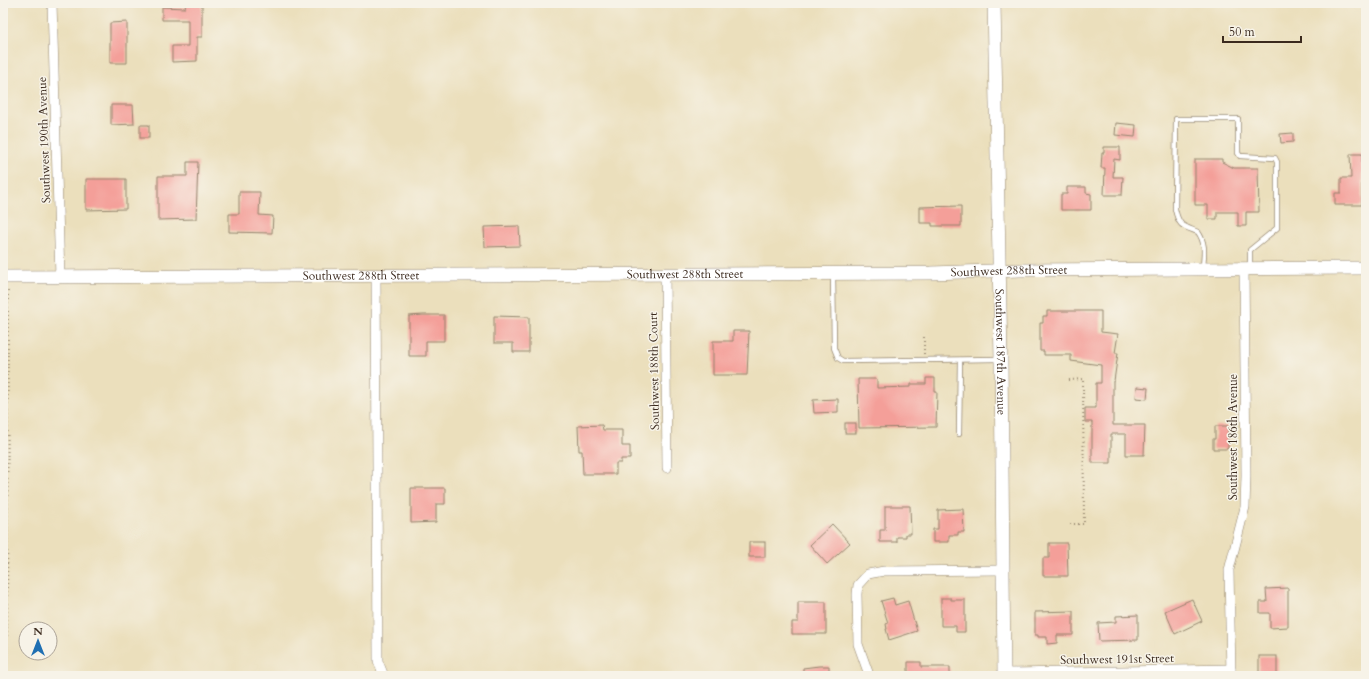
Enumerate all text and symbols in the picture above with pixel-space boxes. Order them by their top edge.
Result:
scale bar [1223,18,1301,44]
text: 50 m [1229,24,1256,40]
street label: Southwest 190th Avenue [34,77,54,203]
street label: Southwest 288th Street [950,262,1068,280]
street label: Southwest 288th Street [627,266,744,282]
street label: Southwest 288th Street [303,267,420,284]
street label: Southwest 187th Avenue [992,288,1010,415]
street label: Southwest 188th Court [645,312,663,430]
street label: Southwest 186th Avenue [1225,374,1241,500]
north arrow [18,621,58,661]
text: N [33,624,43,639]
street label: Southwest 191st Street [1060,650,1174,668]

